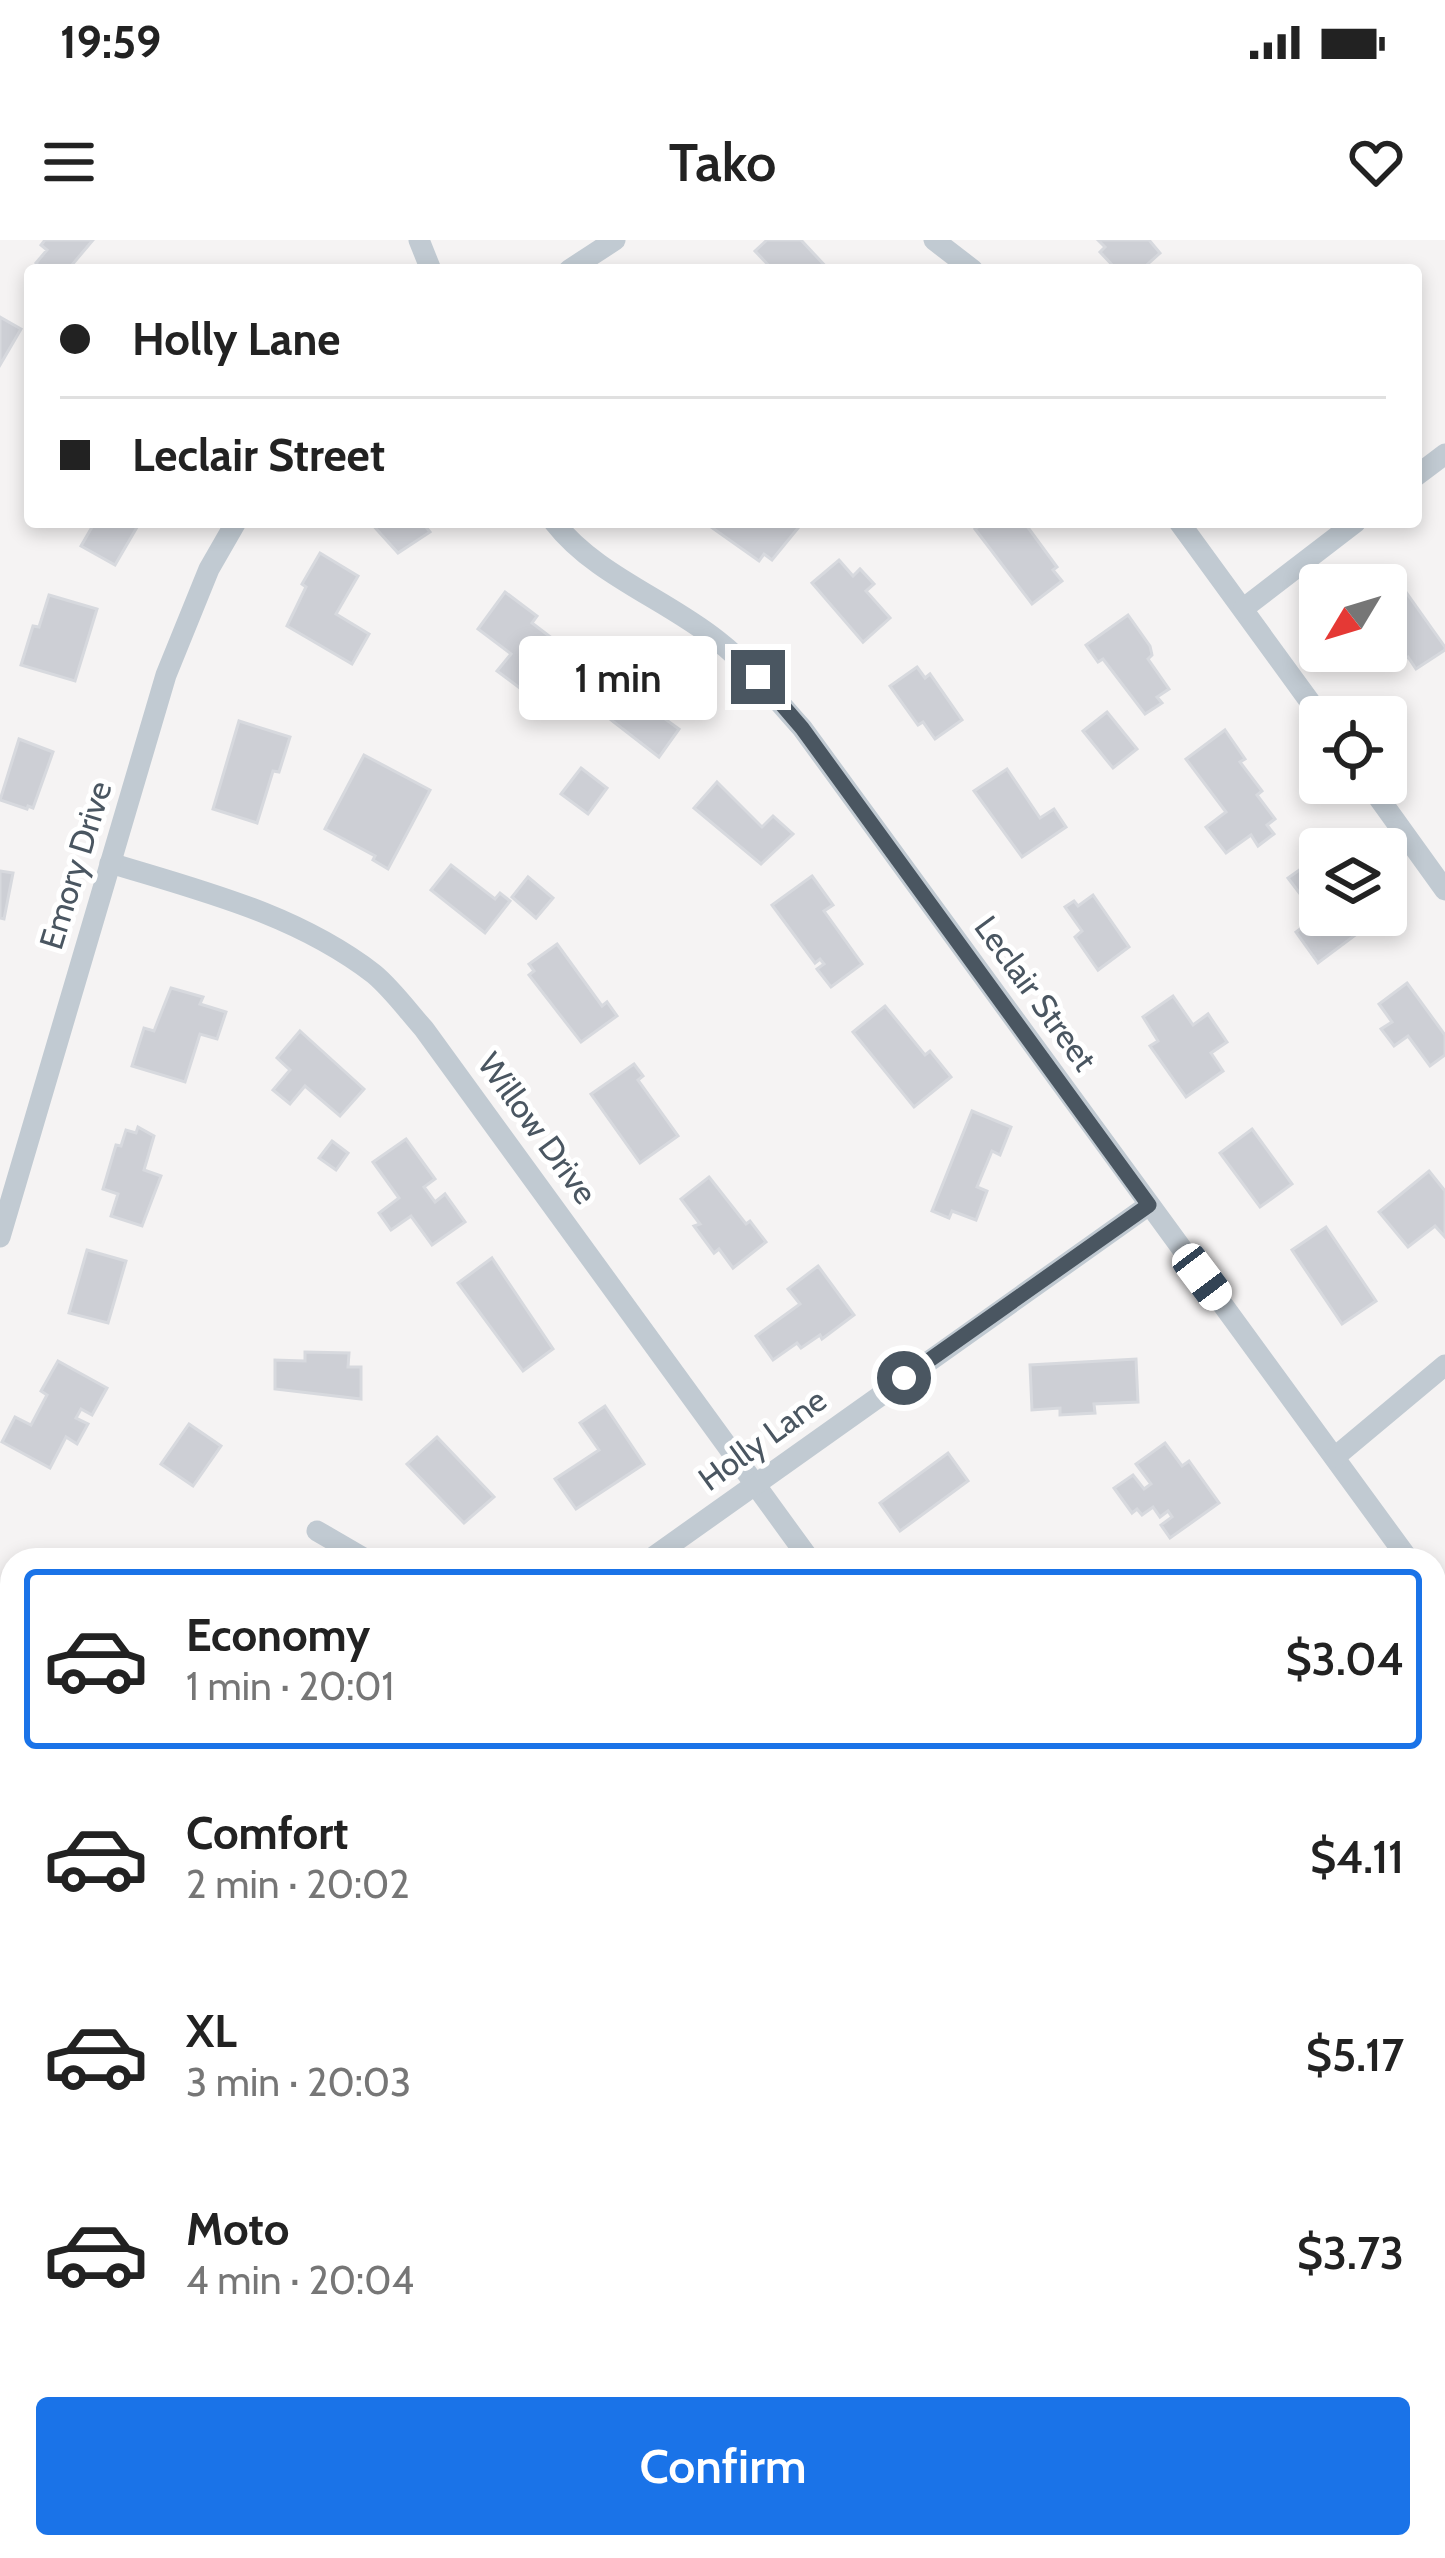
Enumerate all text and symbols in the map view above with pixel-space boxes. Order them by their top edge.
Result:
text: 19:59 [60,15,161,69]
icon: menu [36,129,102,195]
text: Tako [669,129,776,195]
icon: heart [1343,129,1409,195]
text: Holly Lane [132,312,341,366]
text: Leclair Street [132,428,385,482]
north arrow [1299,564,1407,672]
map controls [1299,564,1407,936]
callout: 1 min [518,635,716,719]
route end [731,650,785,704]
text: 1 min [574,654,662,702]
button: locate [1299,696,1407,804]
street label: Emory Drive [30,776,120,954]
button: layers [1299,828,1407,936]
street label: Leclair Street [967,908,1105,1078]
street label: Willow Drive [470,1045,606,1211]
car [1166,1237,1238,1317]
route start [877,1351,931,1405]
street label: Holly Lane [690,1379,834,1499]
icon: car [42,1605,150,1713]
text: Economy [186,1608,370,1662]
text: $3.04 [1285,1632,1404,1686]
text: 1 min · 20:01 [186,1662,394,1710]
icon: car [42,1803,150,1911]
text: Comfort [186,1806,349,1860]
text: $4.11 [1310,1830,1404,1884]
text: 2 min · 20:02 [186,1860,410,1908]
icon: car [42,2001,150,2109]
text: XL [186,2004,237,2058]
text: $5.17 [1306,2028,1404,2082]
text: 3 min · 20:03 [186,2058,411,2106]
icon: car [42,2199,150,2307]
text: Moto [186,2202,289,2256]
text: $3.73 [1297,2226,1404,2280]
text: 4 min · 20:04 [186,2256,414,2304]
button: Confirm [36,2397,1410,2535]

